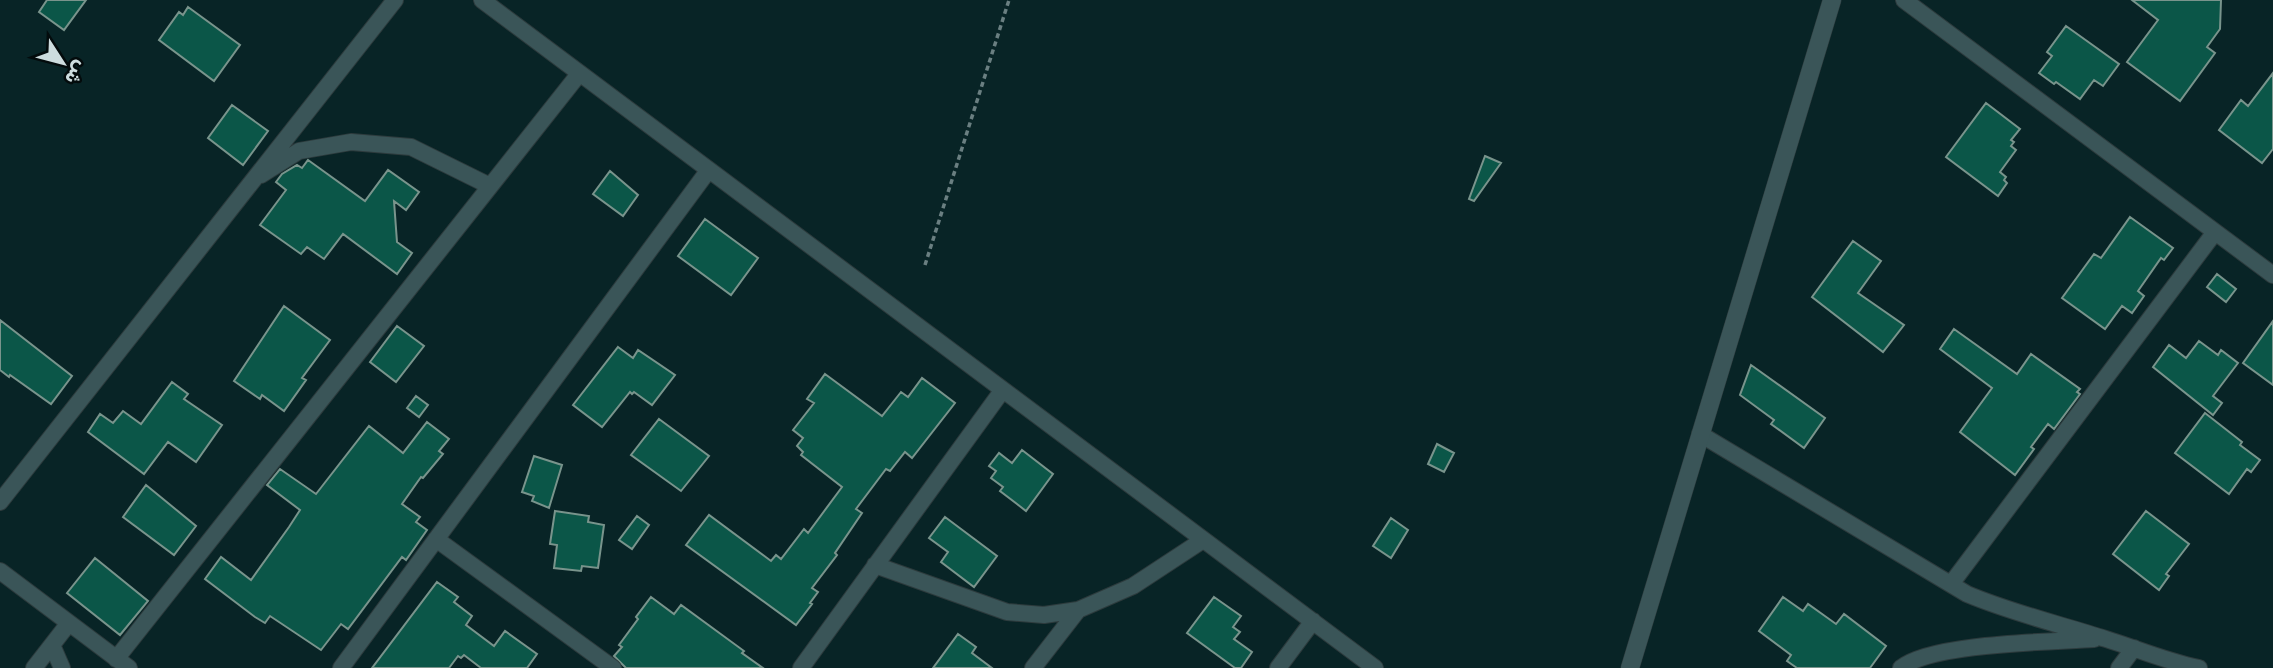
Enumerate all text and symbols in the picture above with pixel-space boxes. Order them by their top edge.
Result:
north arrow [28,28,98,98]
text: ش [60,56,93,89]

